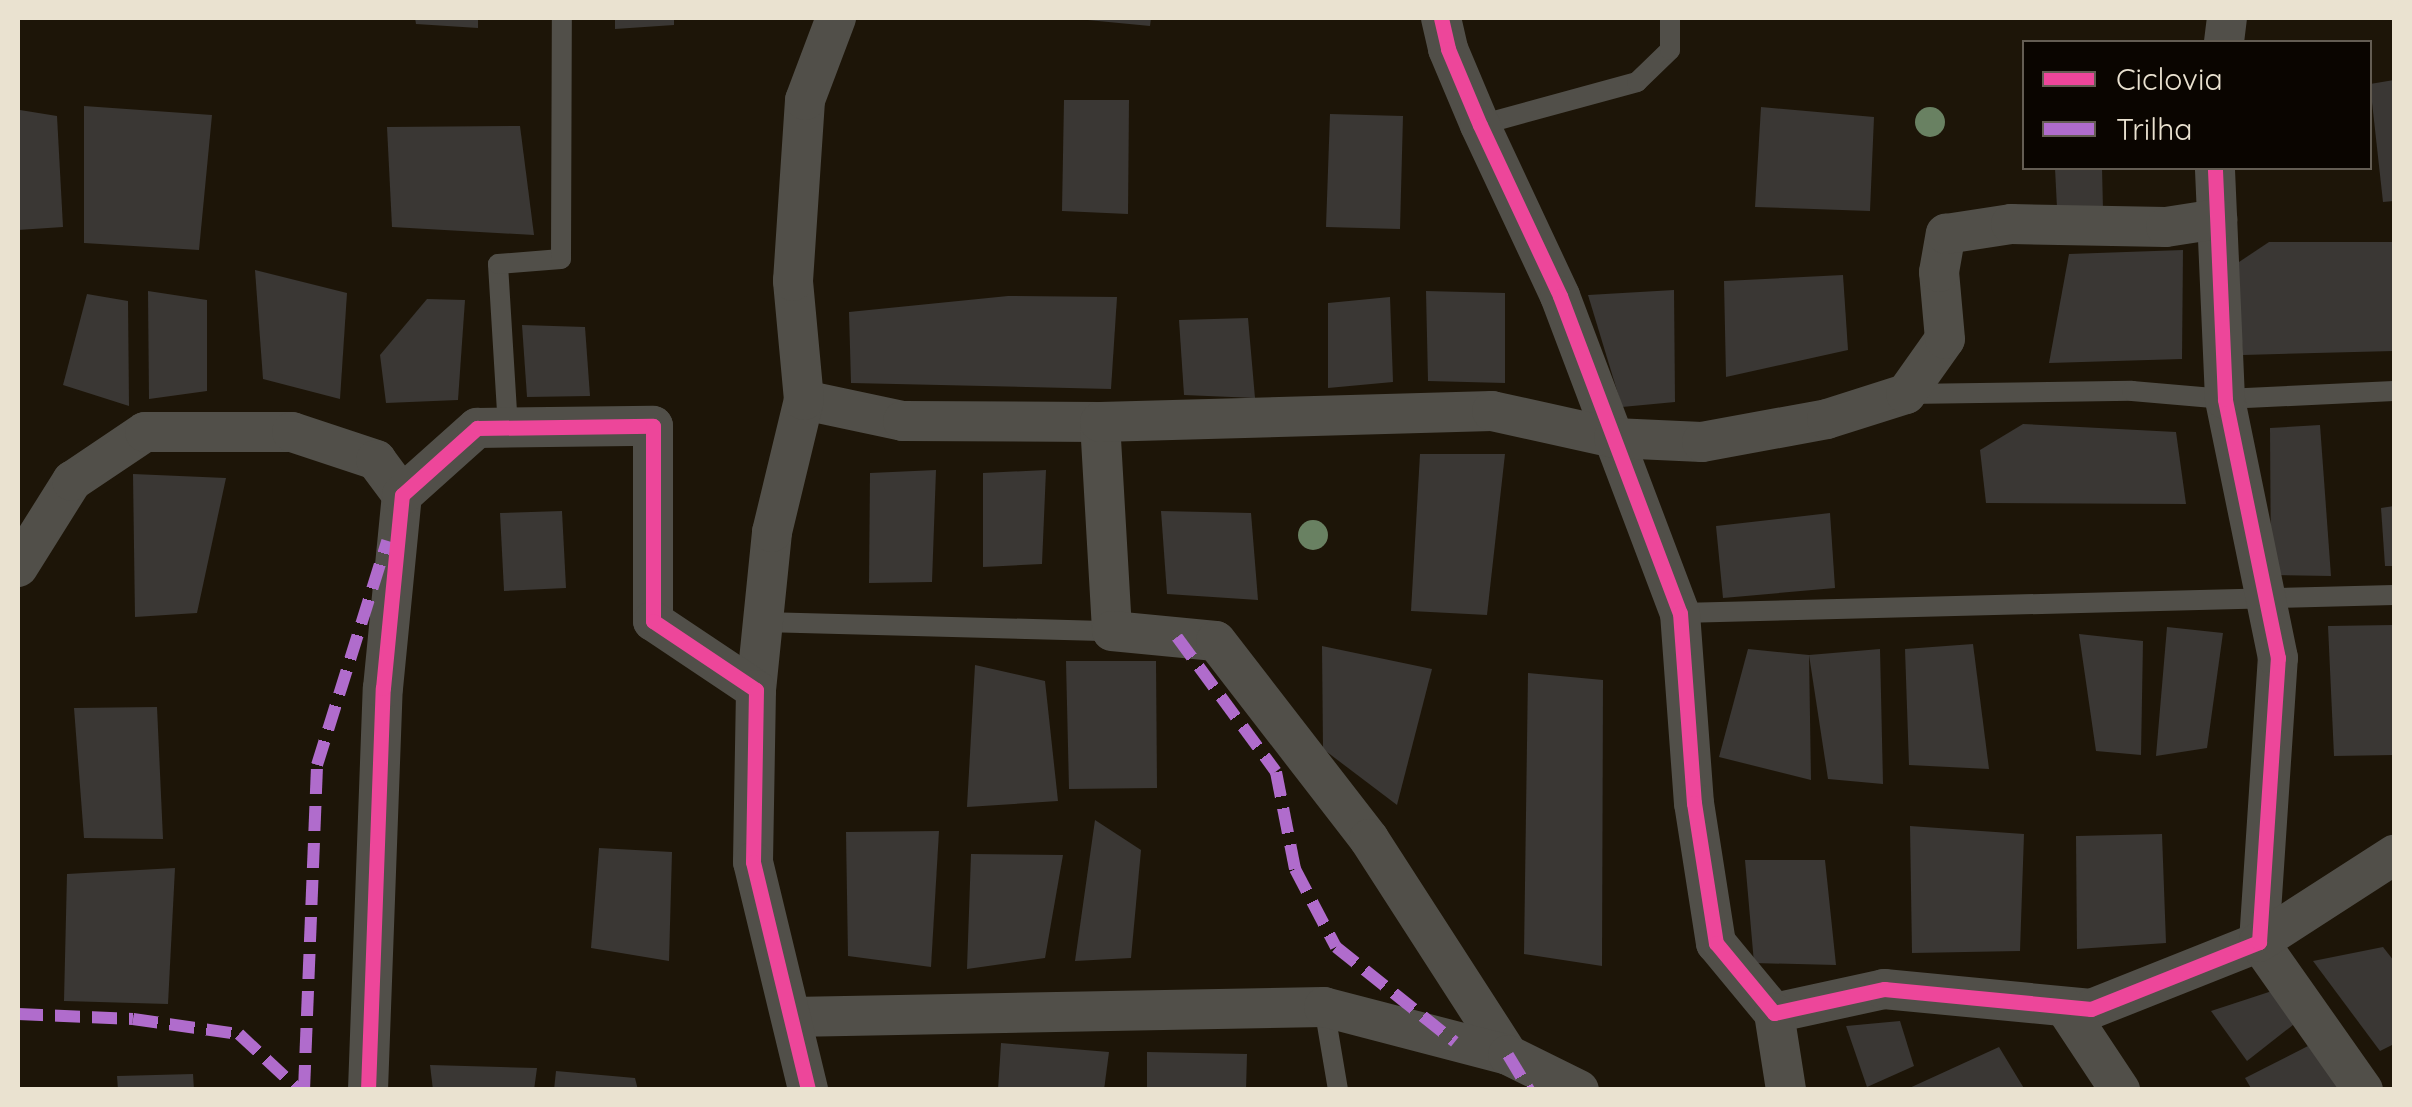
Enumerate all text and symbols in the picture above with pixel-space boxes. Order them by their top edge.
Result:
legend [2022,40,2372,170]
text: Ciclovia [2116,60,2223,98]
text: Trilha [2116,110,2192,148]

